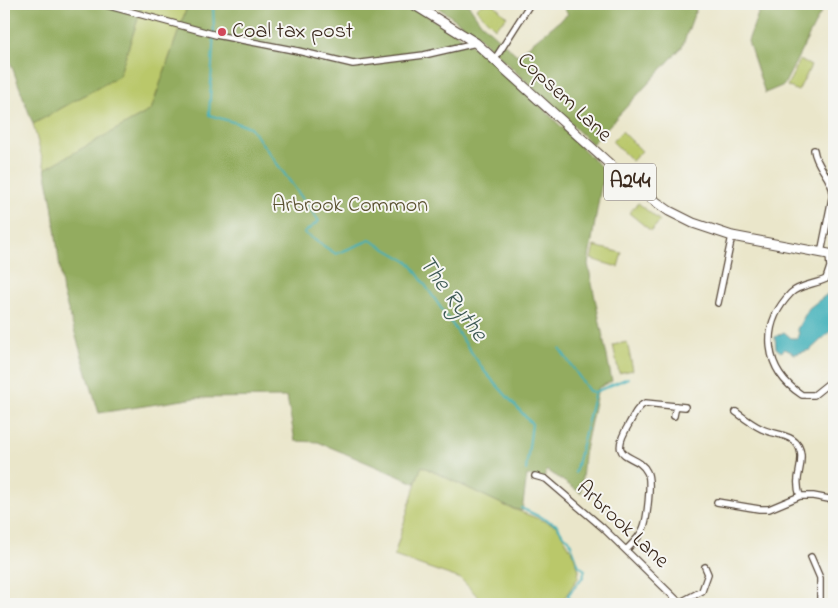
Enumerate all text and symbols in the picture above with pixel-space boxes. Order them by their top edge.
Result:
place label: Coal tax post [232,16,354,48]
marker: Coal tax post [216,26,228,38]
street label: Copsem Lane [509,45,619,151]
road number: A244 [604,163,656,200]
park label: Arbrook Common [272,190,428,222]
water label: The Rythe [409,249,496,350]
street label: Arbrook Lane [568,473,676,577]

